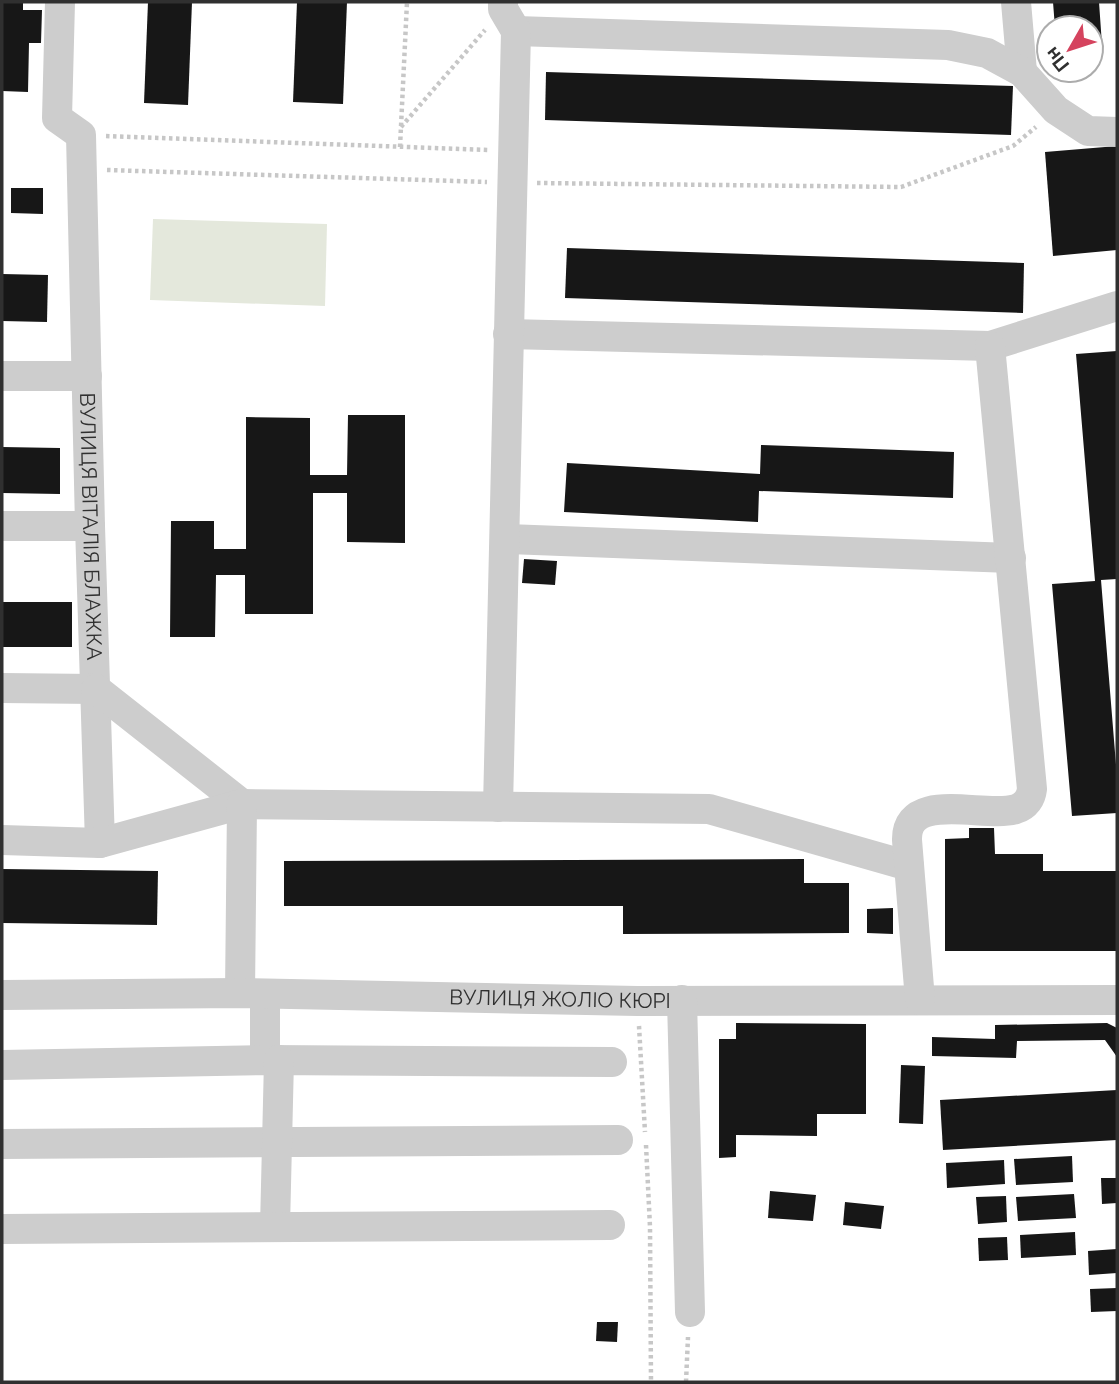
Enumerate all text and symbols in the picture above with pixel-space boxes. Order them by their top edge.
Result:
north arrow [1035,14,1105,84]
text: Пн [1040,43,1073,76]
street label: ВУЛИЦЯ ВІТАЛІЯ БЛАЖКА [75,392,107,661]
street label: ВУЛИЦЯ ЖОЛІО КЮРІ [449,984,671,1013]

